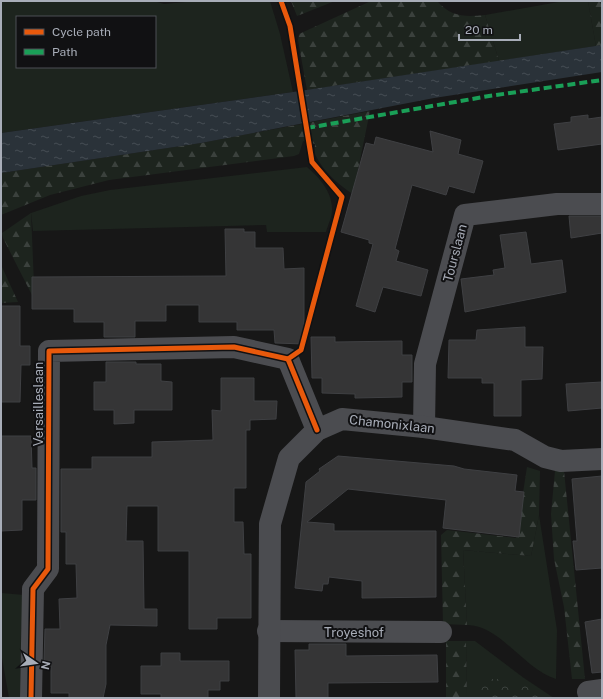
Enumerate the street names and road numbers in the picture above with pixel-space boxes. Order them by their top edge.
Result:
street label: Tourslaan [440,223,470,283]
street label: Versailleslaan [31,362,46,446]
street label: Chamonixlaan [348,412,436,436]
street label: Troyeshof [324,625,384,640]

